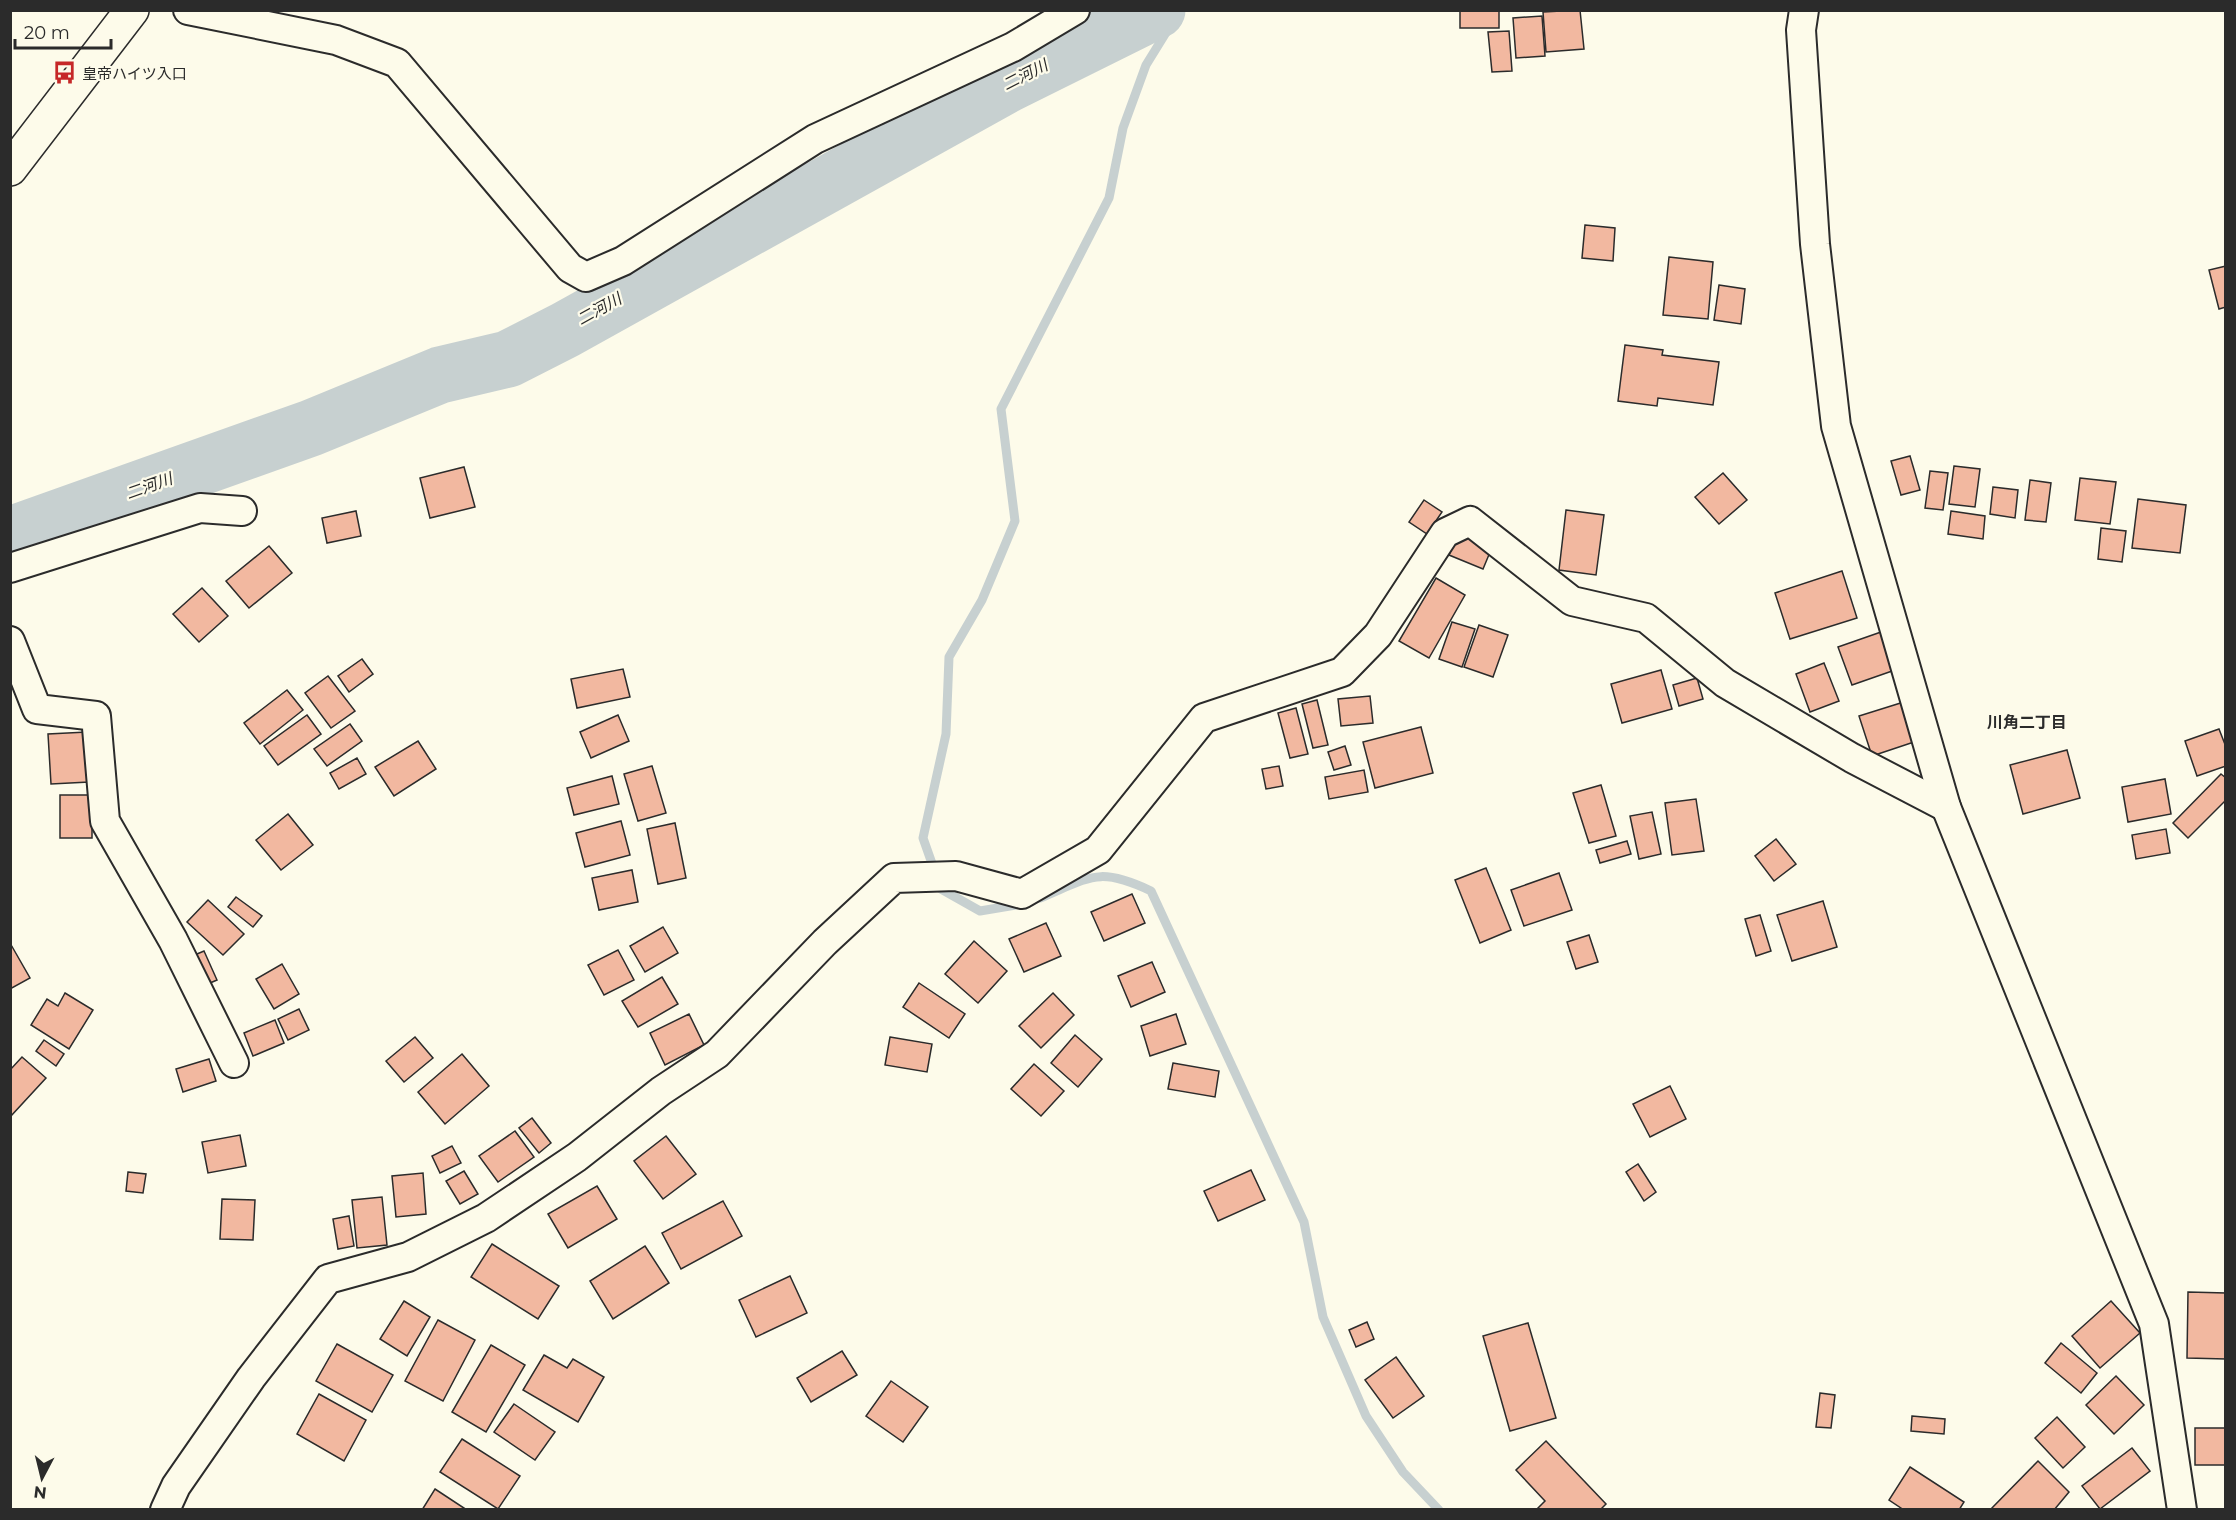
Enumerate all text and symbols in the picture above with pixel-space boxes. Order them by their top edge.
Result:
scale bar [15,12,111,50]
text: 20 m [24,22,70,44]
water label: 二河川 [999,55,1052,94]
bus stop icon: 皇帝ハイツ入口 [51,60,77,86]
place label: 皇帝ハイツ入口 [82,64,187,83]
water label: 二河川 [573,288,626,329]
water label: 二河川 [123,468,177,503]
district label: 川角二丁目 [1987,713,2067,732]
north arrow [12,1448,72,1508]
text: N [33,1482,48,1503]

